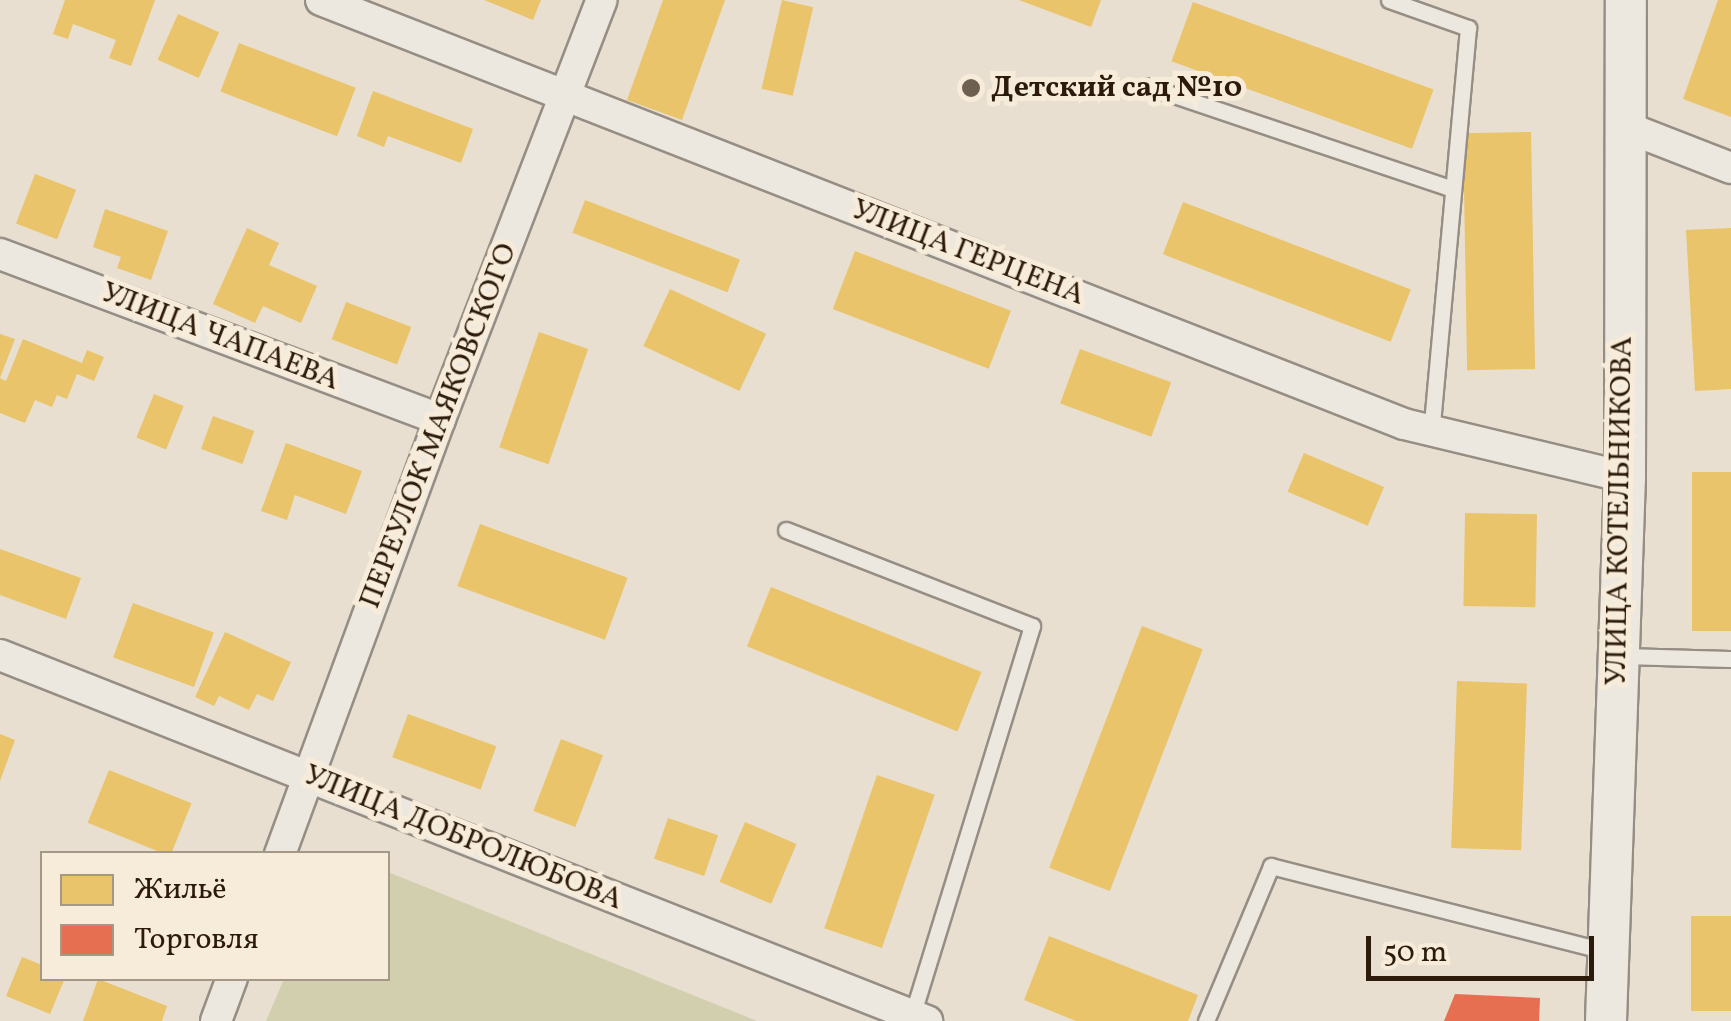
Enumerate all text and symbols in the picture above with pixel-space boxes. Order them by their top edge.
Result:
place label: Детский сад №10 [991,70,1242,106]
marker: Детский сад №10 [960,77,982,99]
street label: УЛИЦА ГЕРЦЕНА [846,192,1090,314]
street label: ПЕРЕУЛОК МАЯКОВСКОГО [353,238,525,614]
street label: УЛИЦА ЧАПАЕВА [96,275,344,399]
street label: УЛИЦА КОТЕЛЬНИКОВА [1599,336,1641,686]
street label: УЛИЦА ДОБРОЛЮБОВА [298,758,628,918]
legend [40,851,390,981]
text: Жильё [134,869,227,911]
scale bar [1371,916,1598,978]
text: Торговля [134,919,259,961]
text: 50 m [1383,932,1447,974]

